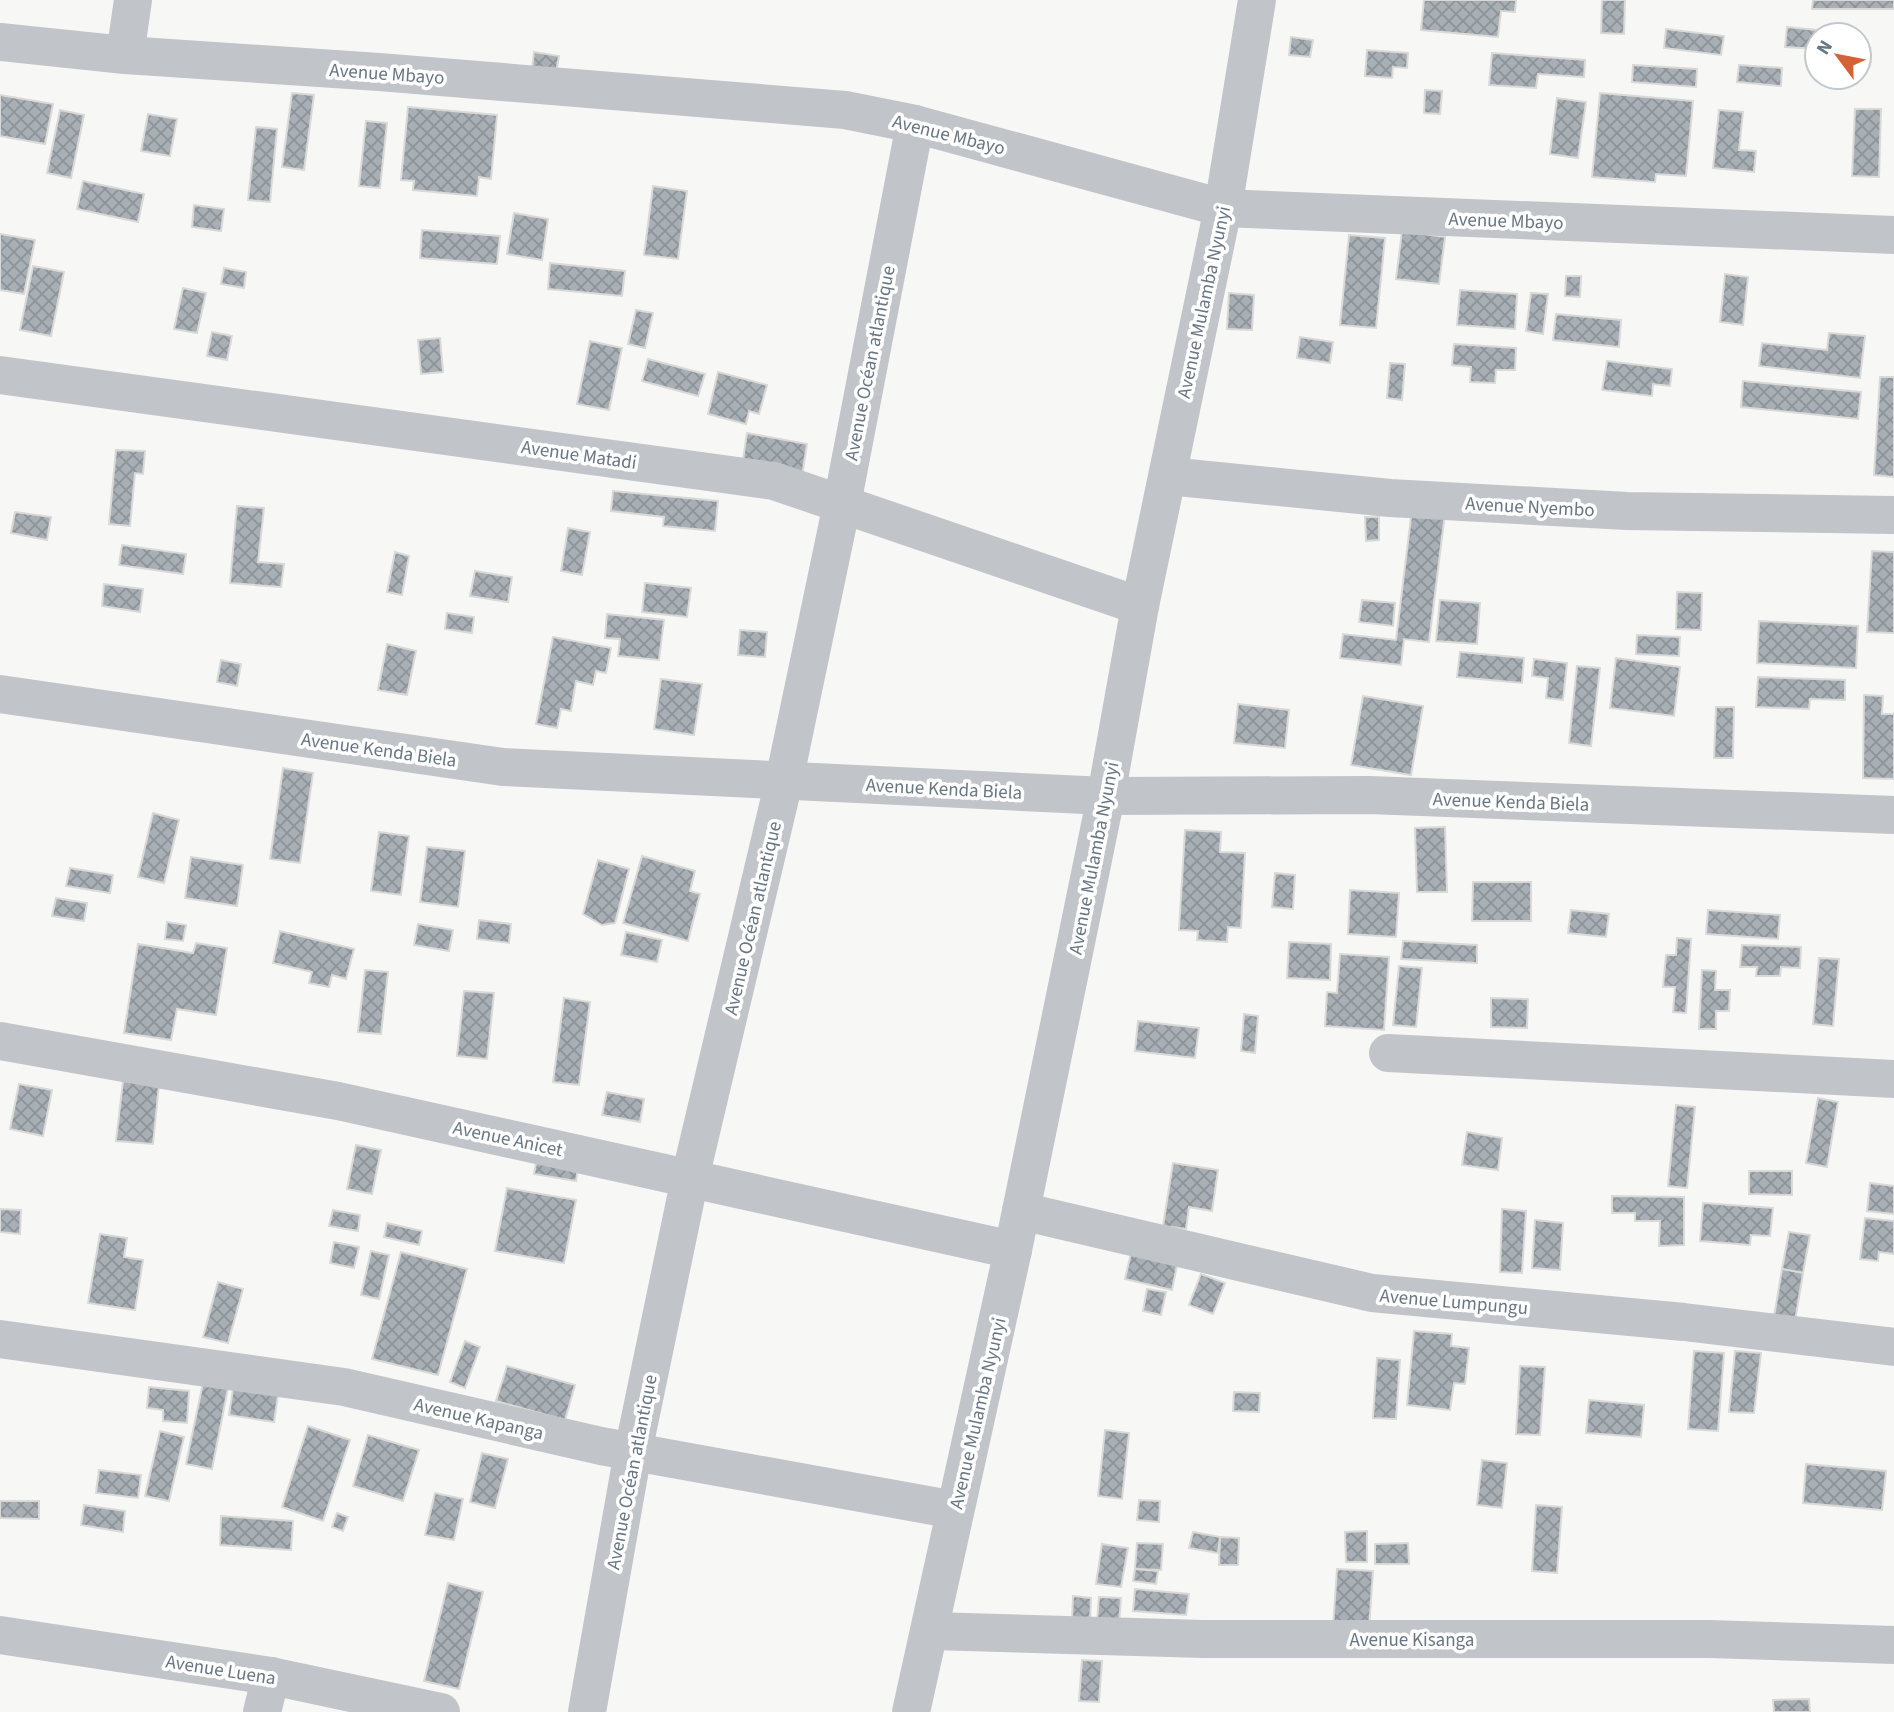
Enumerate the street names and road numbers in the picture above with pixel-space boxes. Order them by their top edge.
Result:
street label: Avenue Mbayo [329,57,445,92]
street label: Avenue Mbayo [890,108,1008,162]
street label: Avenue Mulamba Nyunyi [1171,204,1238,401]
street label: Avenue Mbayo [1448,206,1564,237]
street label: Avenue Océan atlantique [838,263,903,463]
street label: Avenue Matadi [519,434,638,477]
street label: Avenue Nyembo [1465,491,1595,524]
street label: Avenue Kenda Biela [299,726,458,775]
street label: Avenue Mulamba Nyunyi [1063,760,1126,957]
street label: Avenue Kenda Biela [865,772,1023,807]
street label: Avenue Kenda Biela [1432,786,1590,819]
street label: Avenue Océan atlantique [718,819,789,1018]
street label: Avenue Anicet [450,1115,566,1164]
street label: Avenue Lumpungu [1379,1283,1529,1322]
street label: Avenue Mulamba Nyunyi [943,1315,1014,1512]
street label: Avenue Océan atlantique [600,1372,665,1572]
street label: Avenue Kapanga [411,1391,546,1447]
street label: Avenue Kisanga [1350,1627,1474,1654]
street label: Avenue Luena [164,1648,278,1693]

